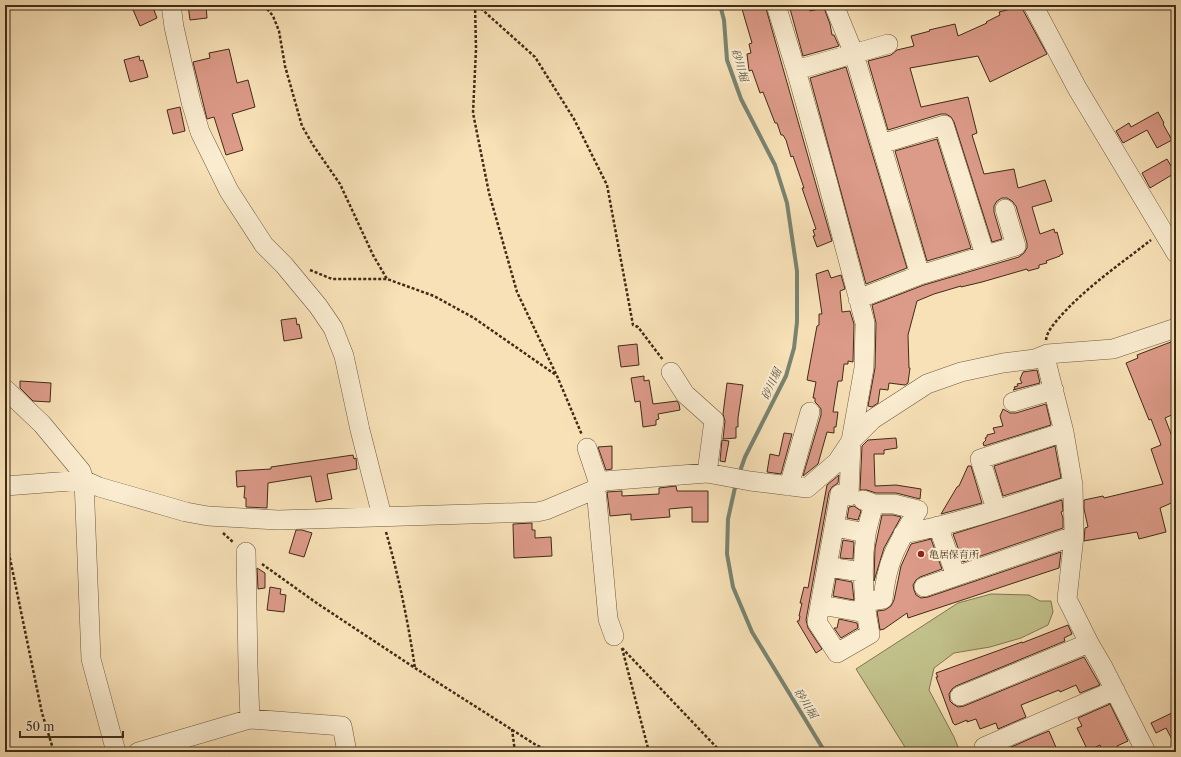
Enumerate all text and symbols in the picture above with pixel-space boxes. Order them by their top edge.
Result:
water label: 砂川堀 [729,47,752,85]
water label: 砂川堀 [758,364,785,402]
place label: 亀居保育所 [929,548,979,561]
marker: 亀居保育所 [916,549,926,559]
water label: 砂川堀 [791,685,822,722]
scale bar [20,713,123,739]
text: 50 m [26,719,55,734]

